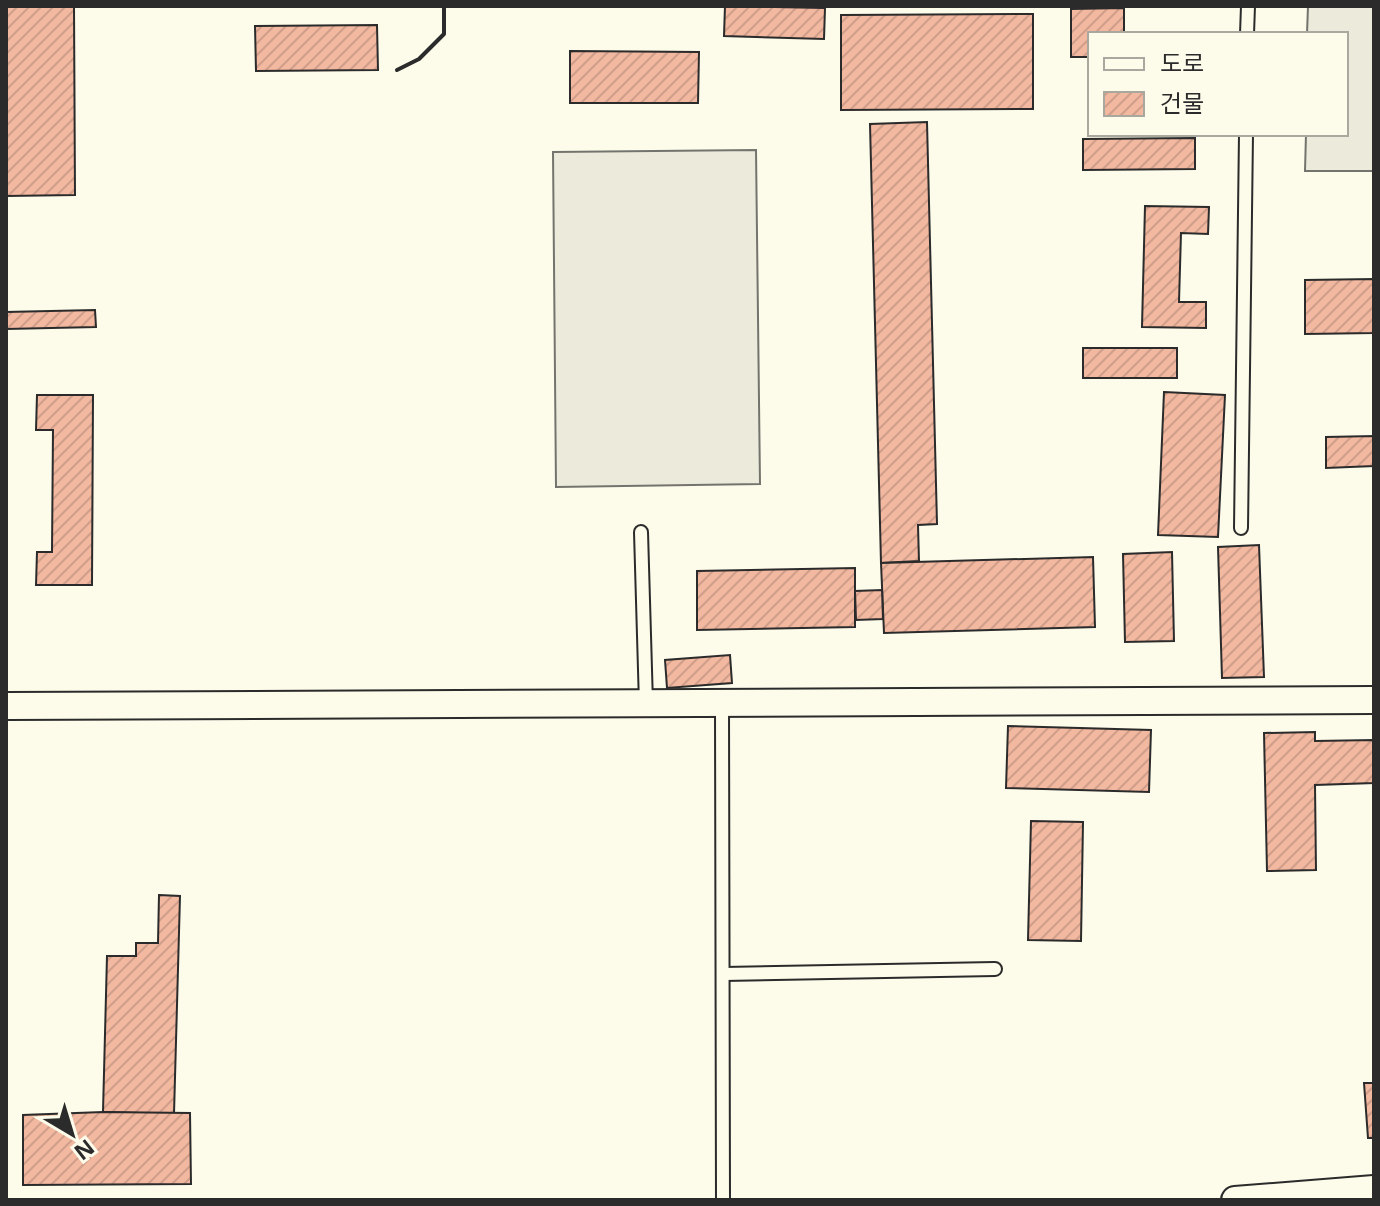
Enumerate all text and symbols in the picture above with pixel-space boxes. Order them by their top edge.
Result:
legend [1088,32,1348,136]
text: 도로 [1160,46,1204,79]
text: 건물 [1160,86,1204,119]
north arrow [32,1094,112,1174]
text: N [69,1133,101,1168]

